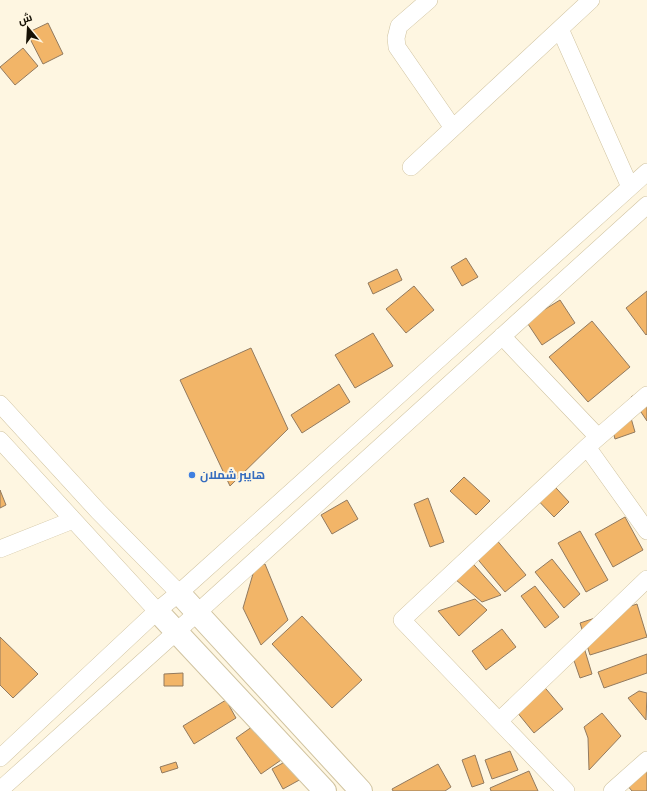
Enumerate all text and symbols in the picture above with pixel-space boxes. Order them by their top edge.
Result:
north arrow [8,8,48,48]
text: ش [16,11,34,27]
place label: هايبر شملان [200,468,265,483]
marker: هايبر شملان [187,470,197,480]

